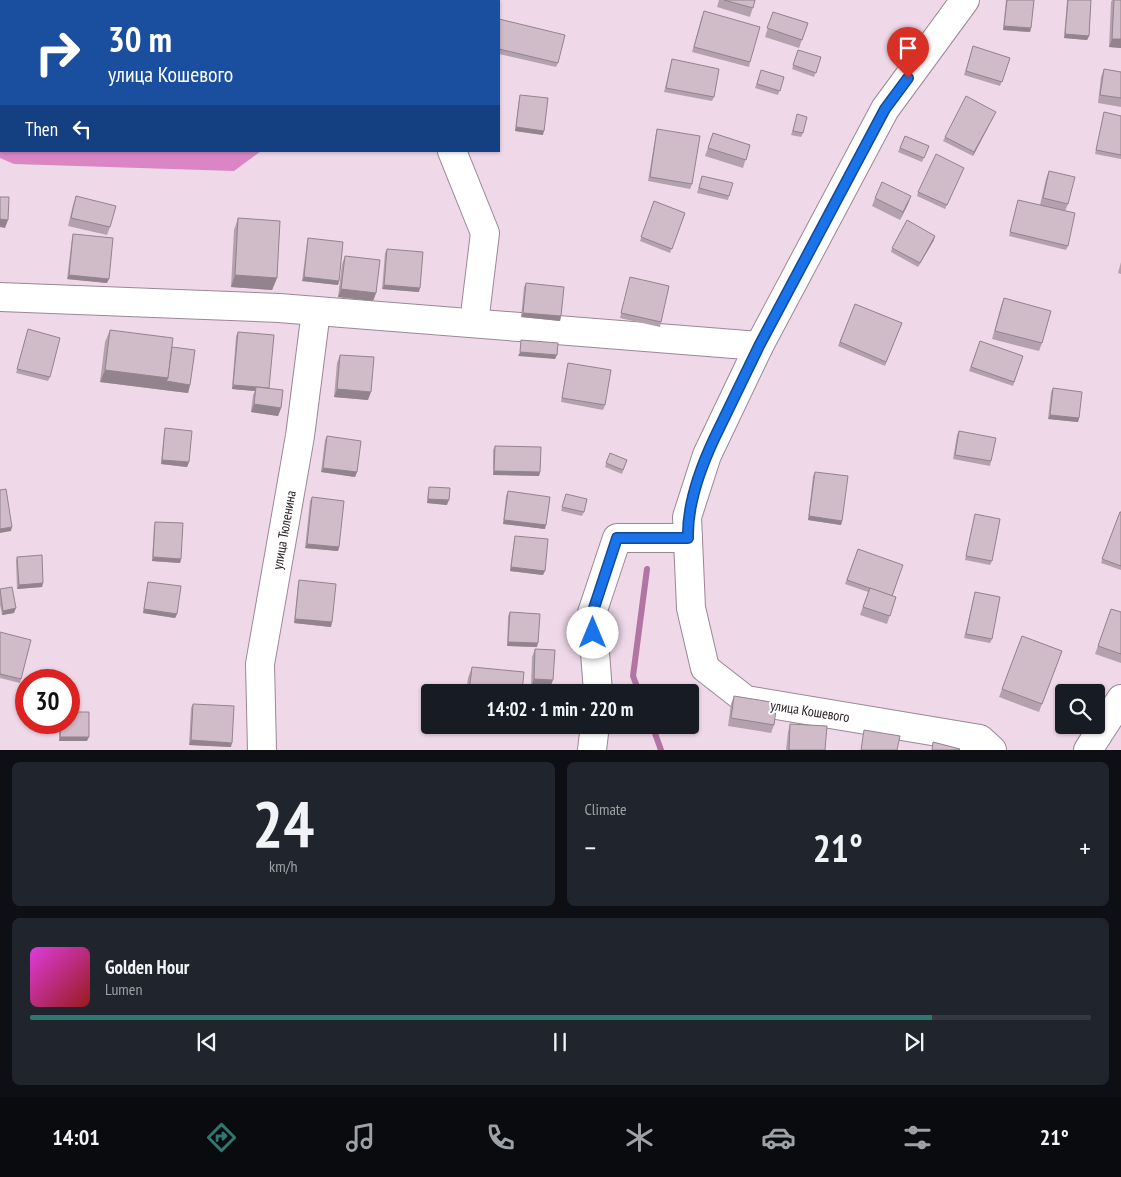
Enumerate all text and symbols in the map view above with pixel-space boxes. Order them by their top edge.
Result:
text: 30 m [108,16,172,62]
icon: right [25,20,90,85]
pin [887,27,929,78]
icon: arrive [894,34,922,62]
text: улица Кошевого [108,60,233,88]
icon: left [68,115,96,143]
text: Then [25,117,58,141]
street label: улица Тюленина [268,489,300,571]
position arrow [566,606,618,658]
speed limit sign: 30 [15,669,80,734]
map controls [1055,684,1105,734]
button: search [1055,684,1105,734]
street label: улица Кошевого [769,696,851,726]
text: 14:02 · 1 min · 220 m [487,697,633,721]
text: 24 [252,781,314,865]
text: Climate [585,799,627,819]
text: 21° [813,823,863,872]
text: − [585,829,596,866]
text: + [1079,829,1091,866]
text: km/h [269,856,297,876]
text: Golden Hour [105,955,189,979]
text: Lumen [105,979,142,999]
icon: previous [193,1028,221,1056]
icon: pause [546,1028,574,1056]
icon: next [900,1028,928,1056]
icon: directions [204,1120,239,1155]
icon: music [343,1120,378,1155]
icon: phone [483,1120,518,1155]
icon: climate [622,1120,657,1155]
icon: car [761,1120,796,1155]
icon: filters [900,1120,935,1155]
text: 14:01 [52,1123,100,1151]
text: 21° [1040,1123,1069,1151]

